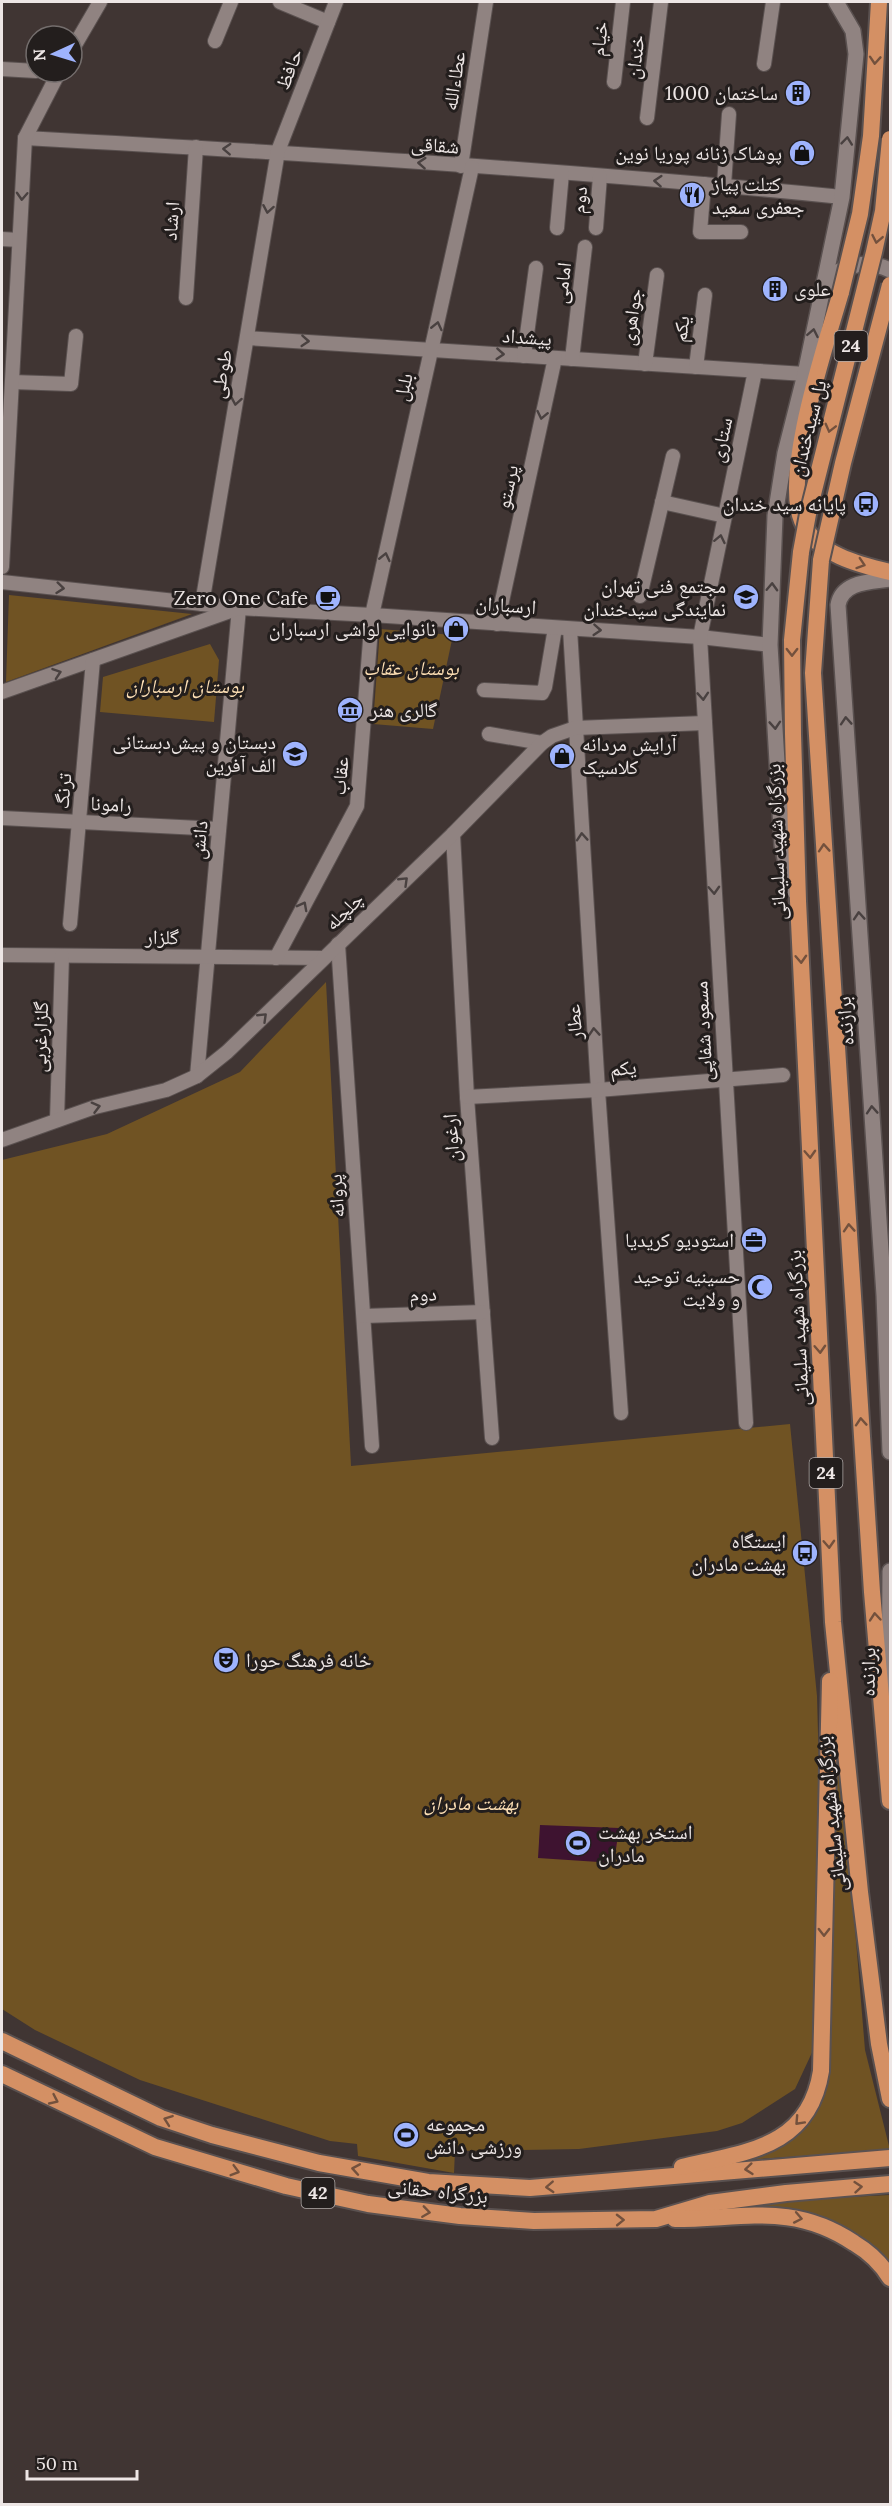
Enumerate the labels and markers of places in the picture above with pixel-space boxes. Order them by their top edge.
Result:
building icon: ساختمان 1000 [783,78,813,108]
place label: ساختمان 1000 [665,80,778,105]
shop icon: پوشاک زنانه پوریا نوین [787,138,817,168]
place label: پوشاک زنانه پوریا نوین [615,140,782,165]
place label: کتلت پیاز جعفری سعید [711,171,805,219]
restaurant icon: کتلت پیاز جعفری سعید [677,180,707,210]
building icon: علوی [760,274,790,304]
place label: علوی [794,276,831,301]
bus stop icon: پایانه سید خندان [851,489,881,519]
place label: پایانه سید خندان [723,491,846,516]
place label: مجتمع فنی تهران نمایندگی سیدخندان [583,573,726,621]
school or university icon: مجتمع فنی تهران نمایندگی سیدخندان [731,582,761,612]
cafe icon: Zero One Cafe [313,583,343,613]
place label: Zero One Cafe [174,585,308,610]
shop icon: نانوایی لواشی ارسباران [441,614,471,644]
place label: نانوایی لواشی ارسباران [269,616,436,641]
museum icon: گالری هنر [335,695,365,725]
place label: گالری هنر [369,697,438,722]
place label: دبستان و پیش‌دبستانی الف آفرین [112,729,276,777]
place label: آرایش مردانه کلاسیک [582,731,677,779]
school or university icon: دبستان و پیش‌دبستانی الف آفرین [280,739,310,769]
shop icon: آرایش مردانه کلاسیک [547,741,577,771]
office icon: استودیو کریدیا [739,1225,769,1255]
place label: استودیو کریدیا [625,1227,734,1252]
place label: حسینیه توحید و ولایت [634,1263,740,1311]
mosque icon: حسینیه توحید و ولایت [745,1272,775,1302]
place label: ایستگاه بهشت مادران [691,1528,786,1576]
bus stop icon: ایستگاه بهشت مادران [790,1538,820,1568]
theatre icon: خانه فرهنگ حورا [211,1645,241,1675]
place label: خانه فرهنگ حورا [246,1647,372,1672]
place label: استخر بهشت مادران [598,1819,693,1867]
sports icon: استخر بهشت مادران [563,1828,593,1858]
place label: مجموعه ورزشی دانش [426,2111,522,2159]
sports icon: مجموعه ورزشی دانش [391,2120,421,2150]

